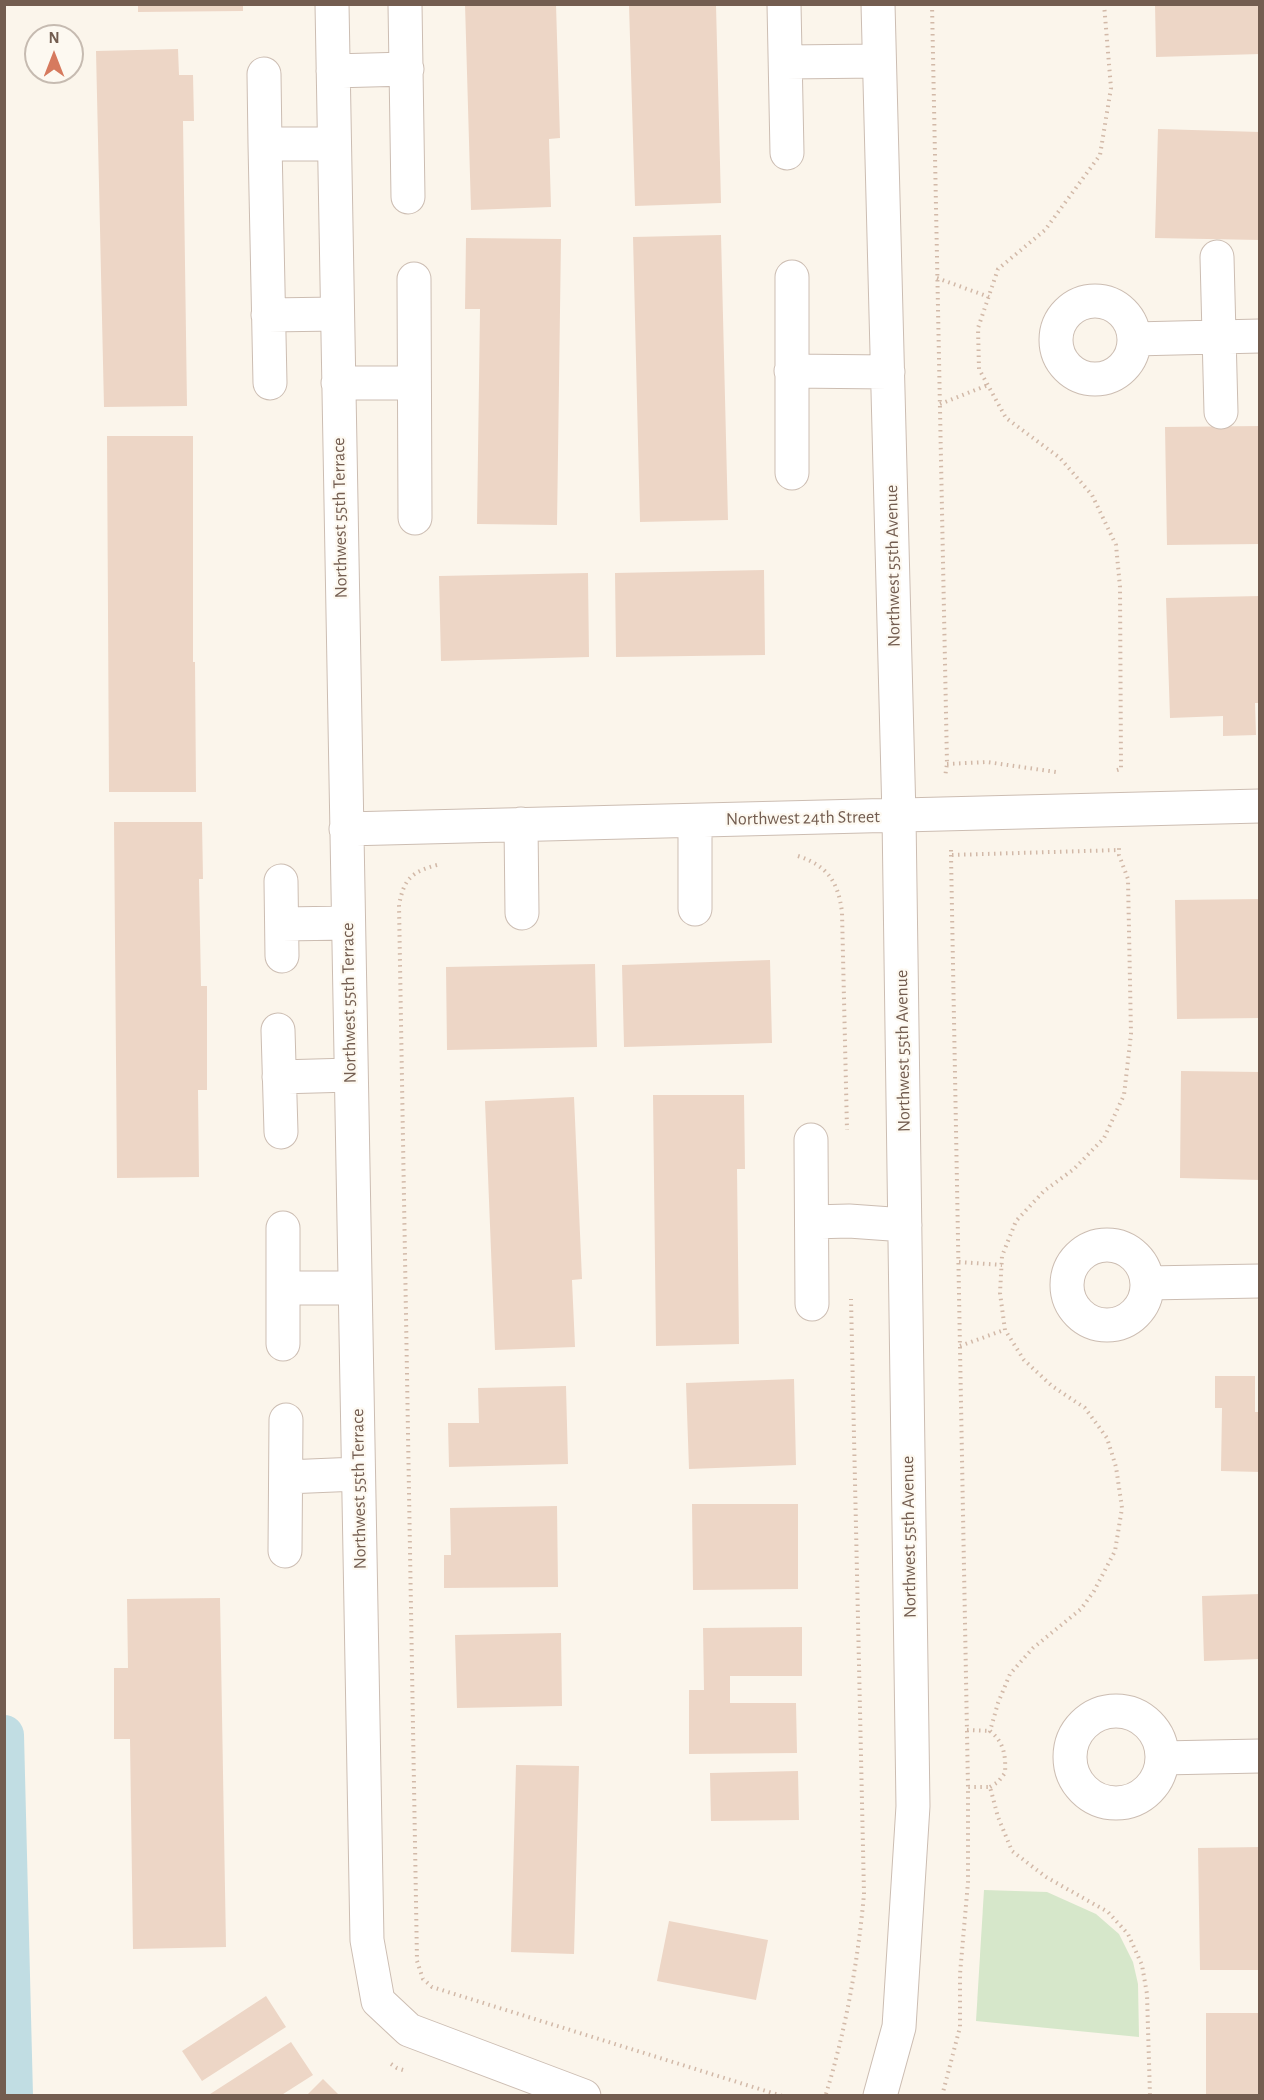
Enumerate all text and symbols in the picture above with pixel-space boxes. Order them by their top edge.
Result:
north arrow [24,24,84,84]
text: N [48,30,60,46]
street label: Northwest 55th Terrace [328,437,352,599]
street label: Northwest 55th Avenue [881,485,905,647]
street label: Northwest 24th Street [726,806,880,830]
street label: Northwest 55th Terrace [337,922,361,1084]
street label: Northwest 55th Avenue [891,970,915,1132]
street label: Northwest 55th Terrace [347,1408,371,1570]
street label: Northwest 55th Avenue [897,1456,921,1618]

